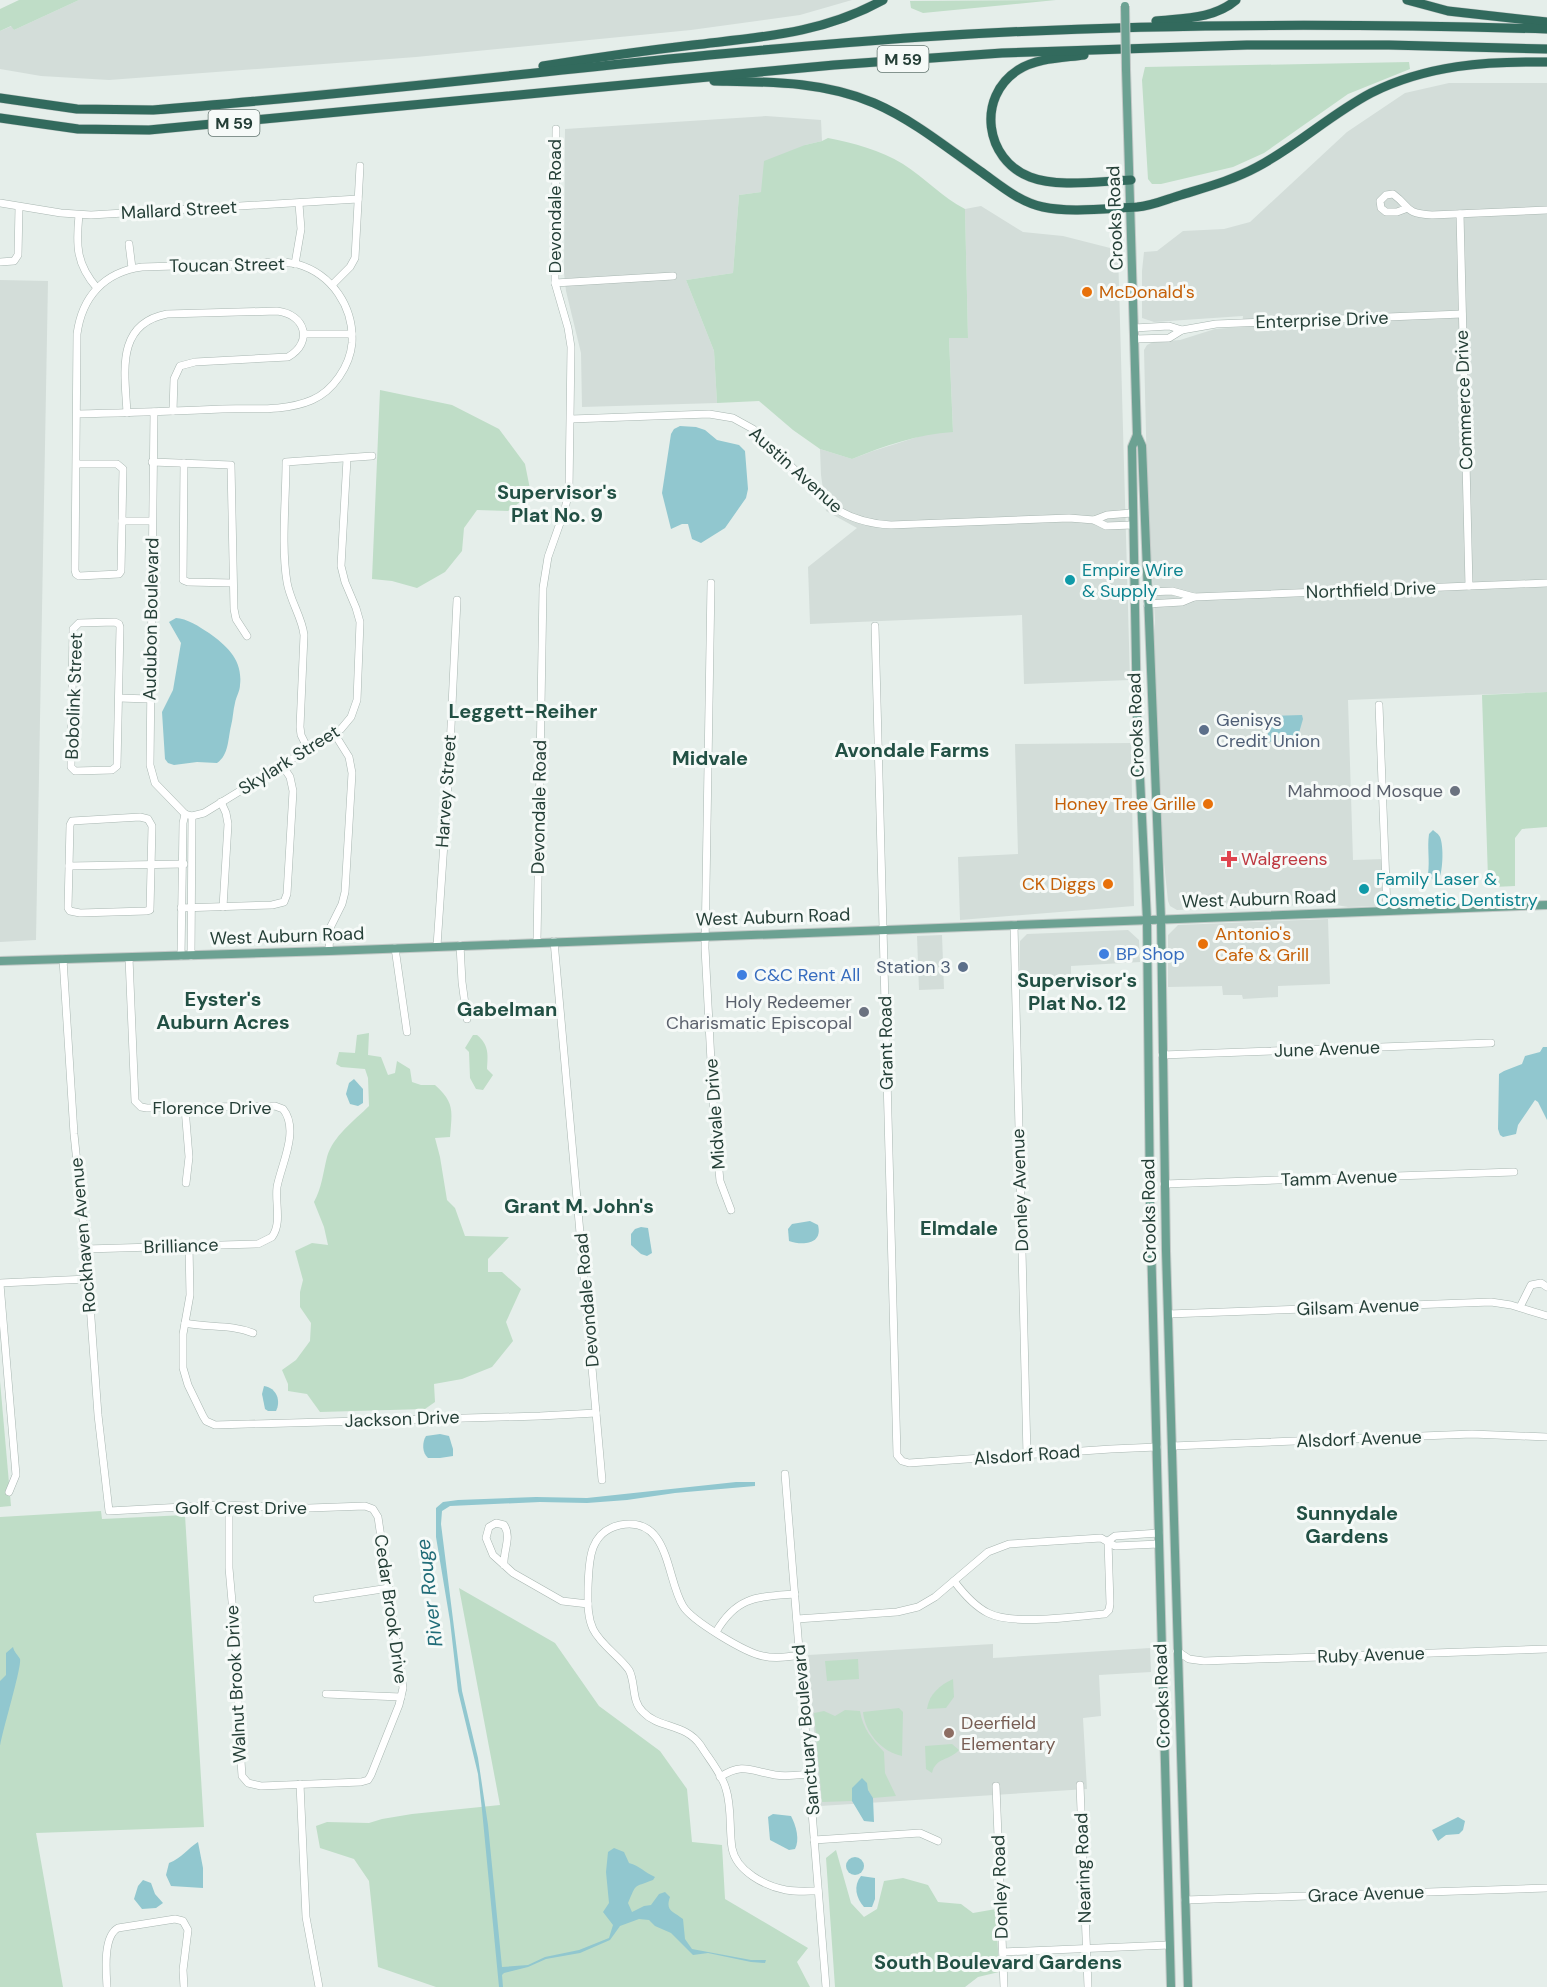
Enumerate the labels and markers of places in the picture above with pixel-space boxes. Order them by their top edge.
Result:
place label: McDonald's [1099,280,1195,304]
marker: McDonald's [1080,285,1094,299]
place label: Empire Wire & Supply [1082,558,1183,603]
marker: Empire Wire & Supply [1063,573,1077,587]
place label: Genisys Credit Union [1216,708,1320,753]
marker: Genisys Credit Union [1197,723,1211,737]
place label: Mahmood Mosque [1288,779,1443,803]
marker: Mahmood Mosque [1448,784,1462,798]
place label: Honey Tree Grille [1055,792,1196,816]
marker: Honey Tree Grille [1201,797,1215,811]
place label: Walgreens [1241,847,1328,871]
marker: Walgreens [1222,852,1236,866]
place label: Family Laser & Cosmetic Dentistry [1376,867,1538,912]
place label: CK Diggs [1022,872,1096,896]
marker: CK Diggs [1101,877,1115,891]
marker: Family Laser & Cosmetic Dentistry [1357,882,1371,896]
place label: Antonio's Cafe & Grill [1215,922,1309,967]
marker: Antonio's Cafe & Grill [1196,937,1210,951]
place label: BP Shop [1116,942,1185,966]
marker: BP Shop [1097,947,1111,961]
place label: Station 3 [876,955,951,979]
marker: Station 3 [956,960,970,974]
place label: C&C Rent All [754,963,860,987]
marker: C&C Rent All [735,968,749,982]
place label: Holy Redeemer Charismatic Episcopal [666,990,852,1035]
marker: Holy Redeemer Charismatic Episcopal [857,1005,871,1019]
place label: Deerfield Elementary [961,1711,1056,1756]
marker: Deerfield Elementary [942,1726,956,1740]

